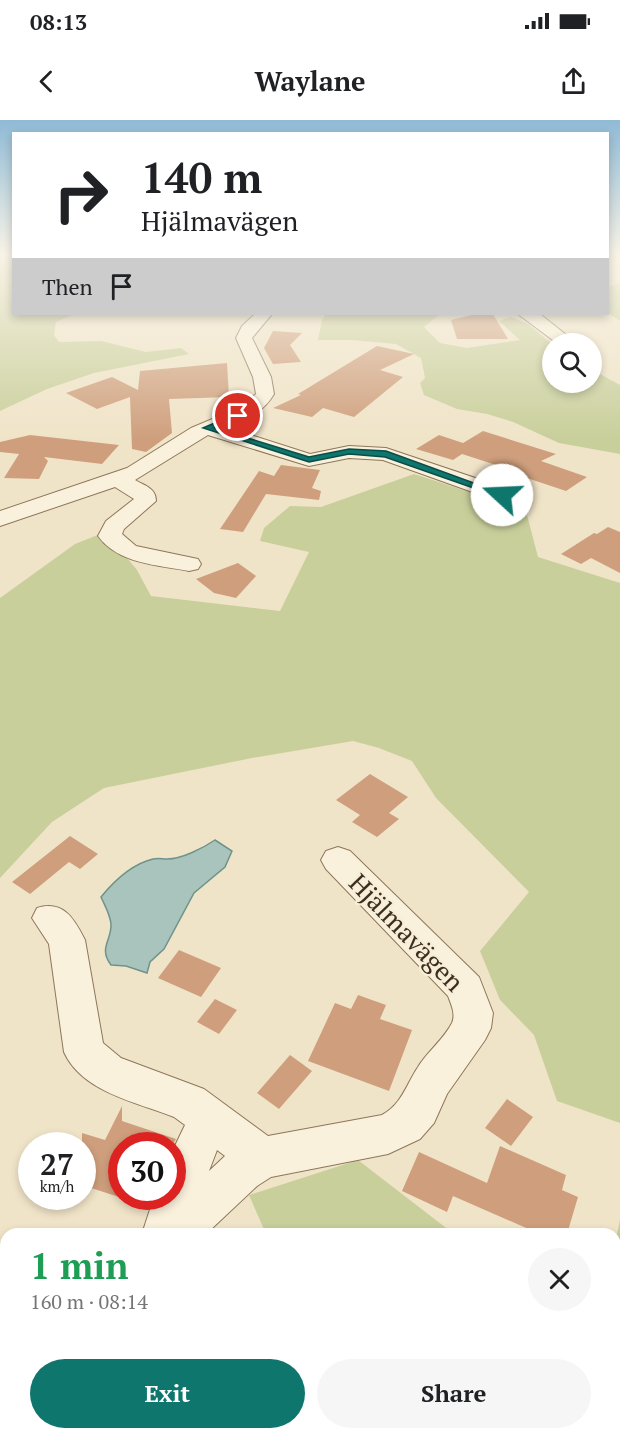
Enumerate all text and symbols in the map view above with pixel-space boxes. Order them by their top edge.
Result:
text: 08:13 [30,7,87,36]
text: Waylane [254,63,366,99]
icon: back [30,65,63,98]
icon: share [557,65,590,98]
text: 140 m [141,149,262,205]
icon: right [42,156,120,234]
text: Hjälmavägen [141,203,298,239]
icon: arrive [105,270,138,303]
text: Then [42,272,93,301]
map controls [542,333,602,393]
button: search [542,333,602,393]
pin [212,390,263,441]
icon: arrive [221,399,254,432]
position arrow [470,463,534,527]
street label: Hjälmavägen [342,866,472,998]
speed limit sign: 30 [108,1132,186,1210]
text: 27 [40,1144,74,1184]
text: km/h [40,1176,74,1196]
text: 1 min [30,1242,128,1289]
button: close [528,1248,591,1311]
text: 160 m · 08:14 [30,1288,148,1315]
button: Exit [30,1359,305,1428]
button: Share [317,1359,591,1428]

